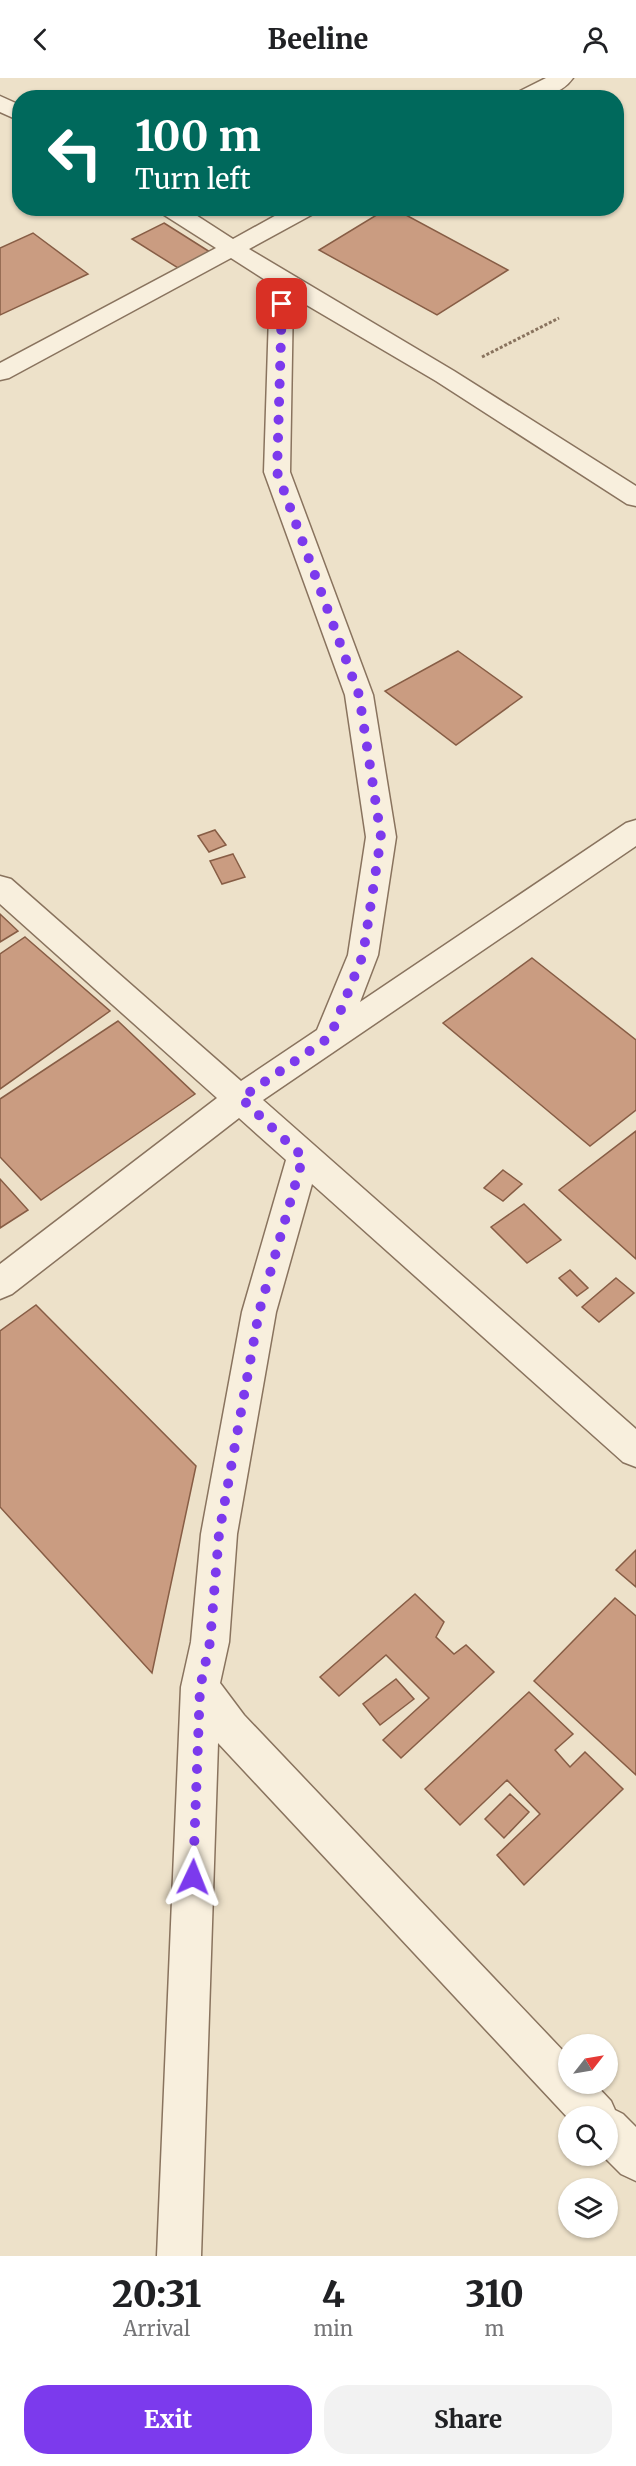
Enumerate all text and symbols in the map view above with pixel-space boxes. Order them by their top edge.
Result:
text: Beeline [268,22,368,56]
icon: back [24,23,57,56]
icon: person [579,23,612,56]
text: 100 m [135,110,261,162]
icon: left [36,114,114,192]
text: Turn left [135,162,250,196]
pin [256,278,307,329]
icon: arrive [265,287,298,320]
position arrow [161,1845,225,1909]
north arrow [558,2034,618,2094]
map controls [558,2034,618,2238]
button: search [558,2106,618,2166]
button: layers [558,2178,618,2238]
text: 20:31 [112,2272,201,2317]
text: 4 [322,2272,345,2317]
text: 310 [465,2272,524,2317]
text: Arrival [123,2316,190,2341]
text: min [313,2316,353,2341]
text: m [485,2316,504,2341]
button: Exit [24,2385,312,2454]
button: Share [324,2385,612,2454]

